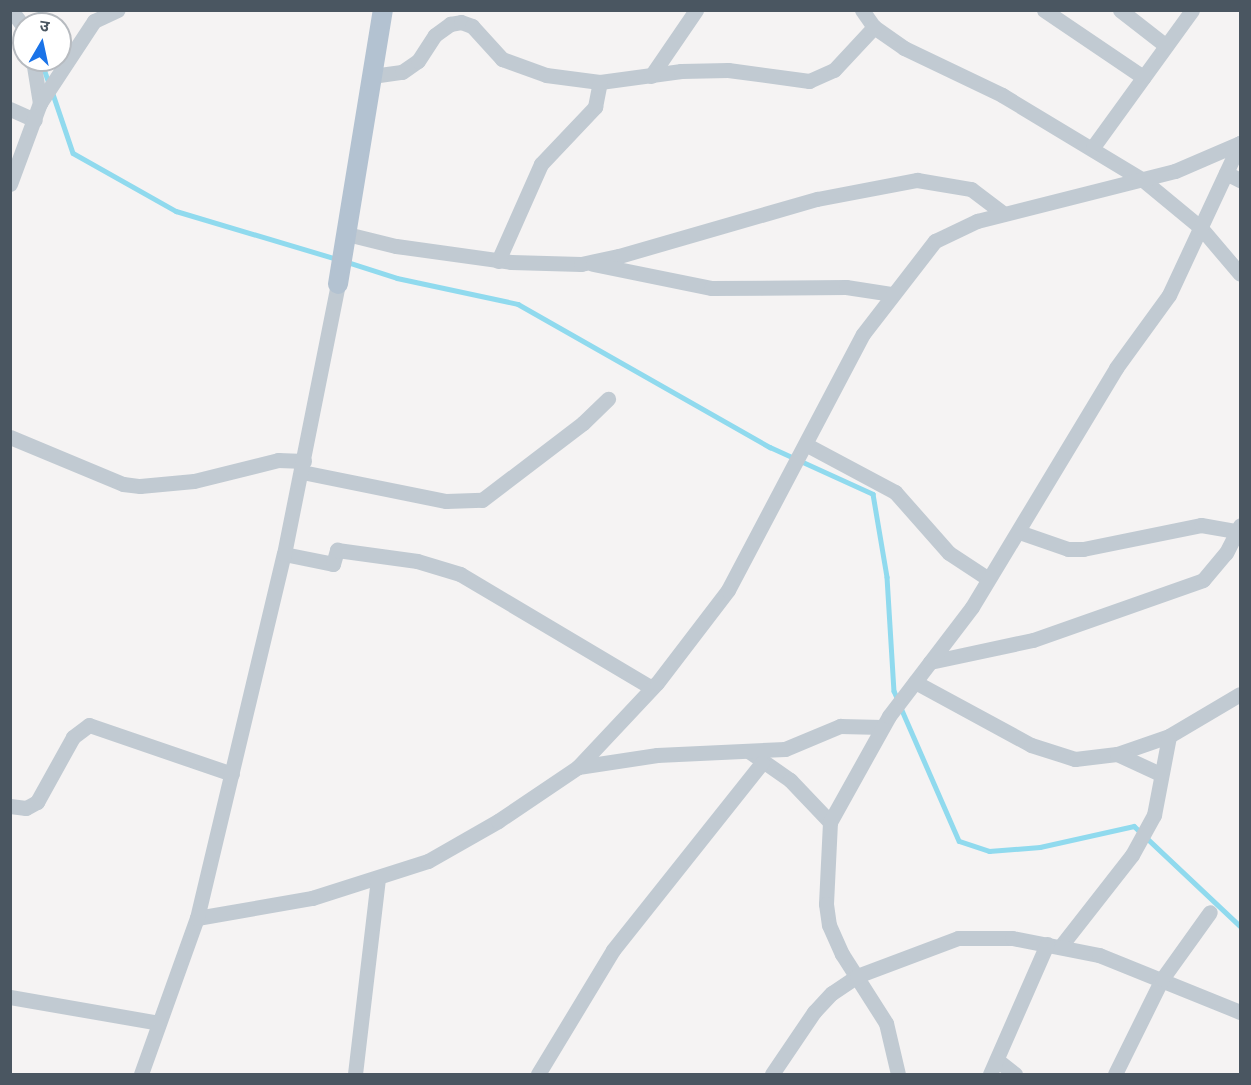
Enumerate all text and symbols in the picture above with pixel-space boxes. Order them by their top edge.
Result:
north arrow [12,12,72,72]
text: उ [38,16,51,36]

